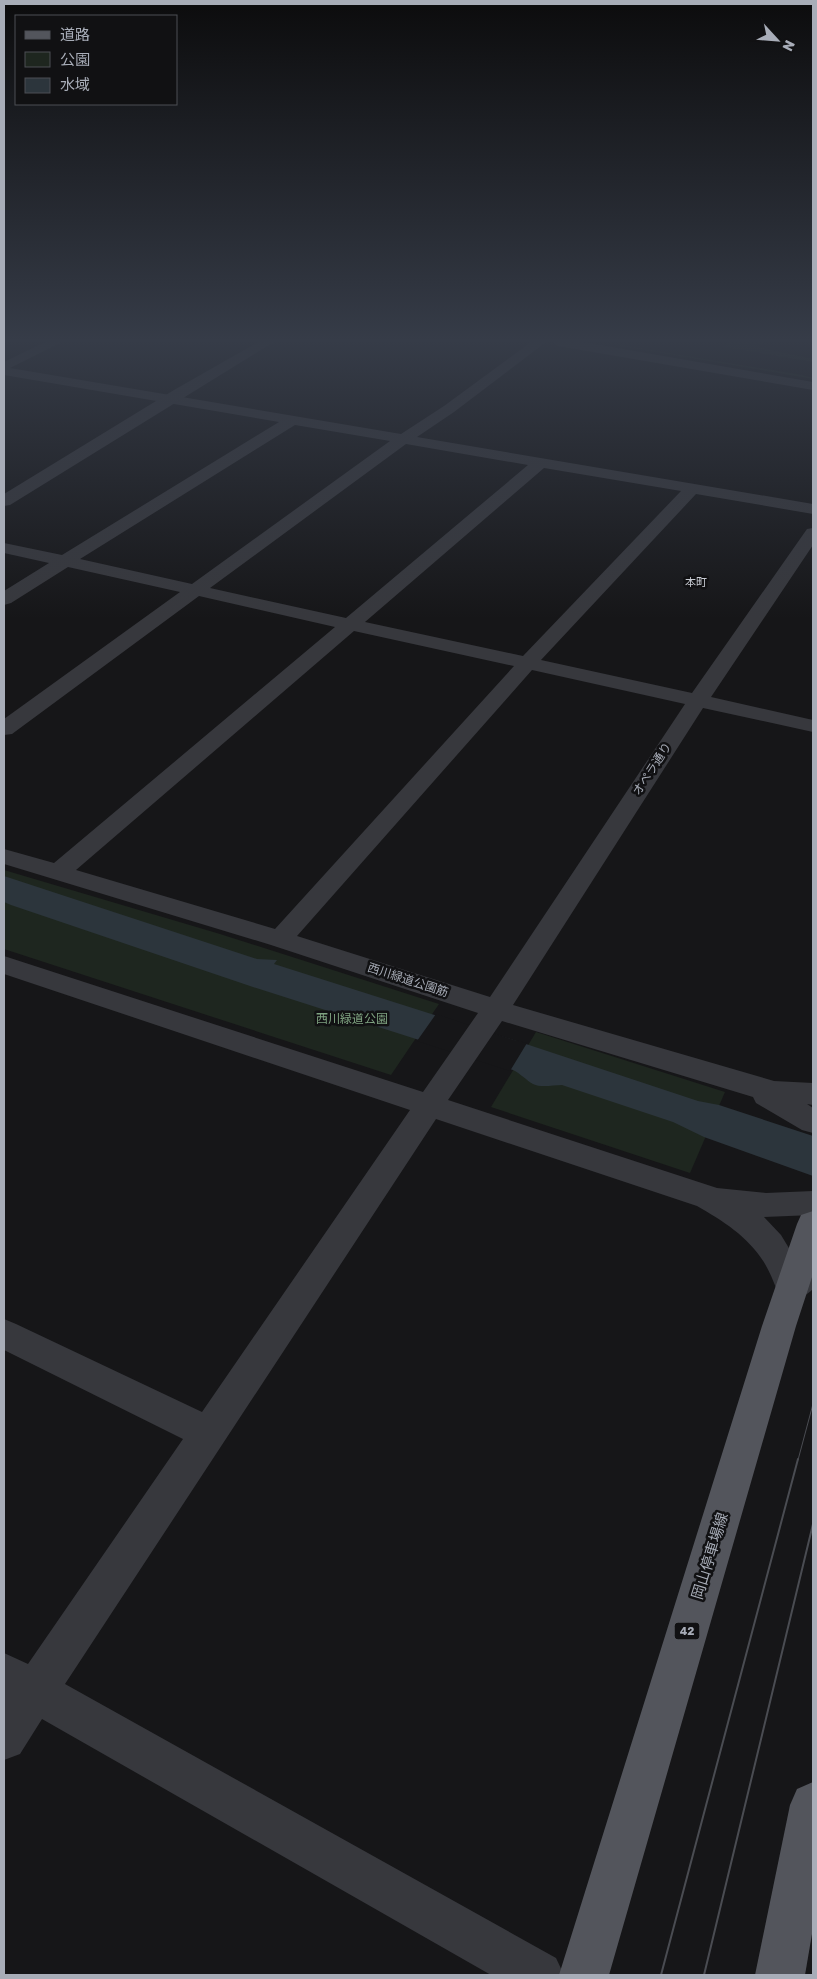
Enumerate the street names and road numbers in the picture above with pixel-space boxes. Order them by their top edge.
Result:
street label: オペラ通り [630,740,674,798]
street label: 西川緑道公園筋 [366,960,450,1000]
street label: 岡山停車場線 [688,1510,732,1602]
road number: 42 [674,1622,700,1640]

